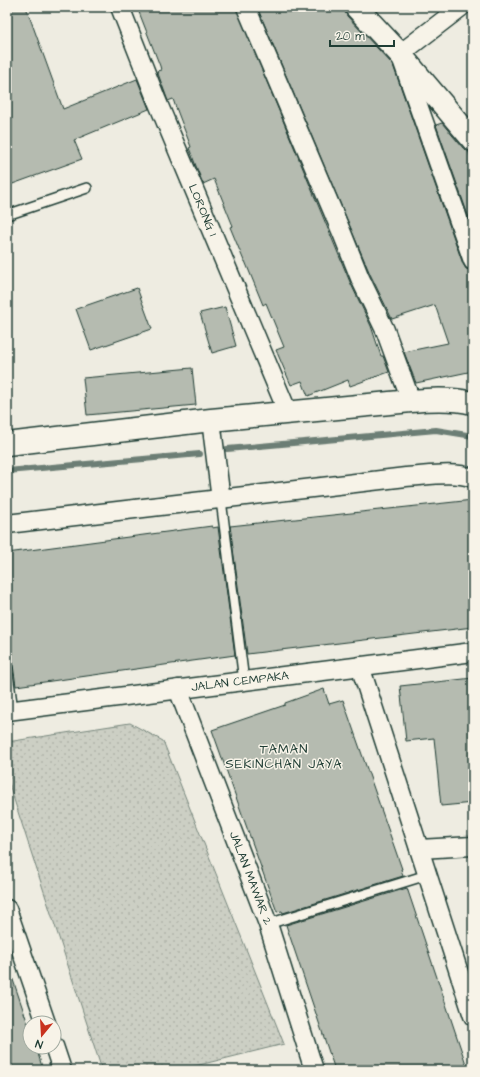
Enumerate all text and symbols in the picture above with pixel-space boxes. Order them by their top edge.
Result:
scale bar [330,22,394,48]
text: 20 m [336,28,365,45]
street label: LORONG 1 [184,182,221,239]
street label: JALAN CEMPAKA [190,667,290,696]
district label: TAMAN SEKINCHAN JAYA [225,740,343,773]
street label: JALAN MAWAR 2 [225,829,276,928]
north arrow [22,1015,62,1055]
text: N [33,1036,45,1052]

